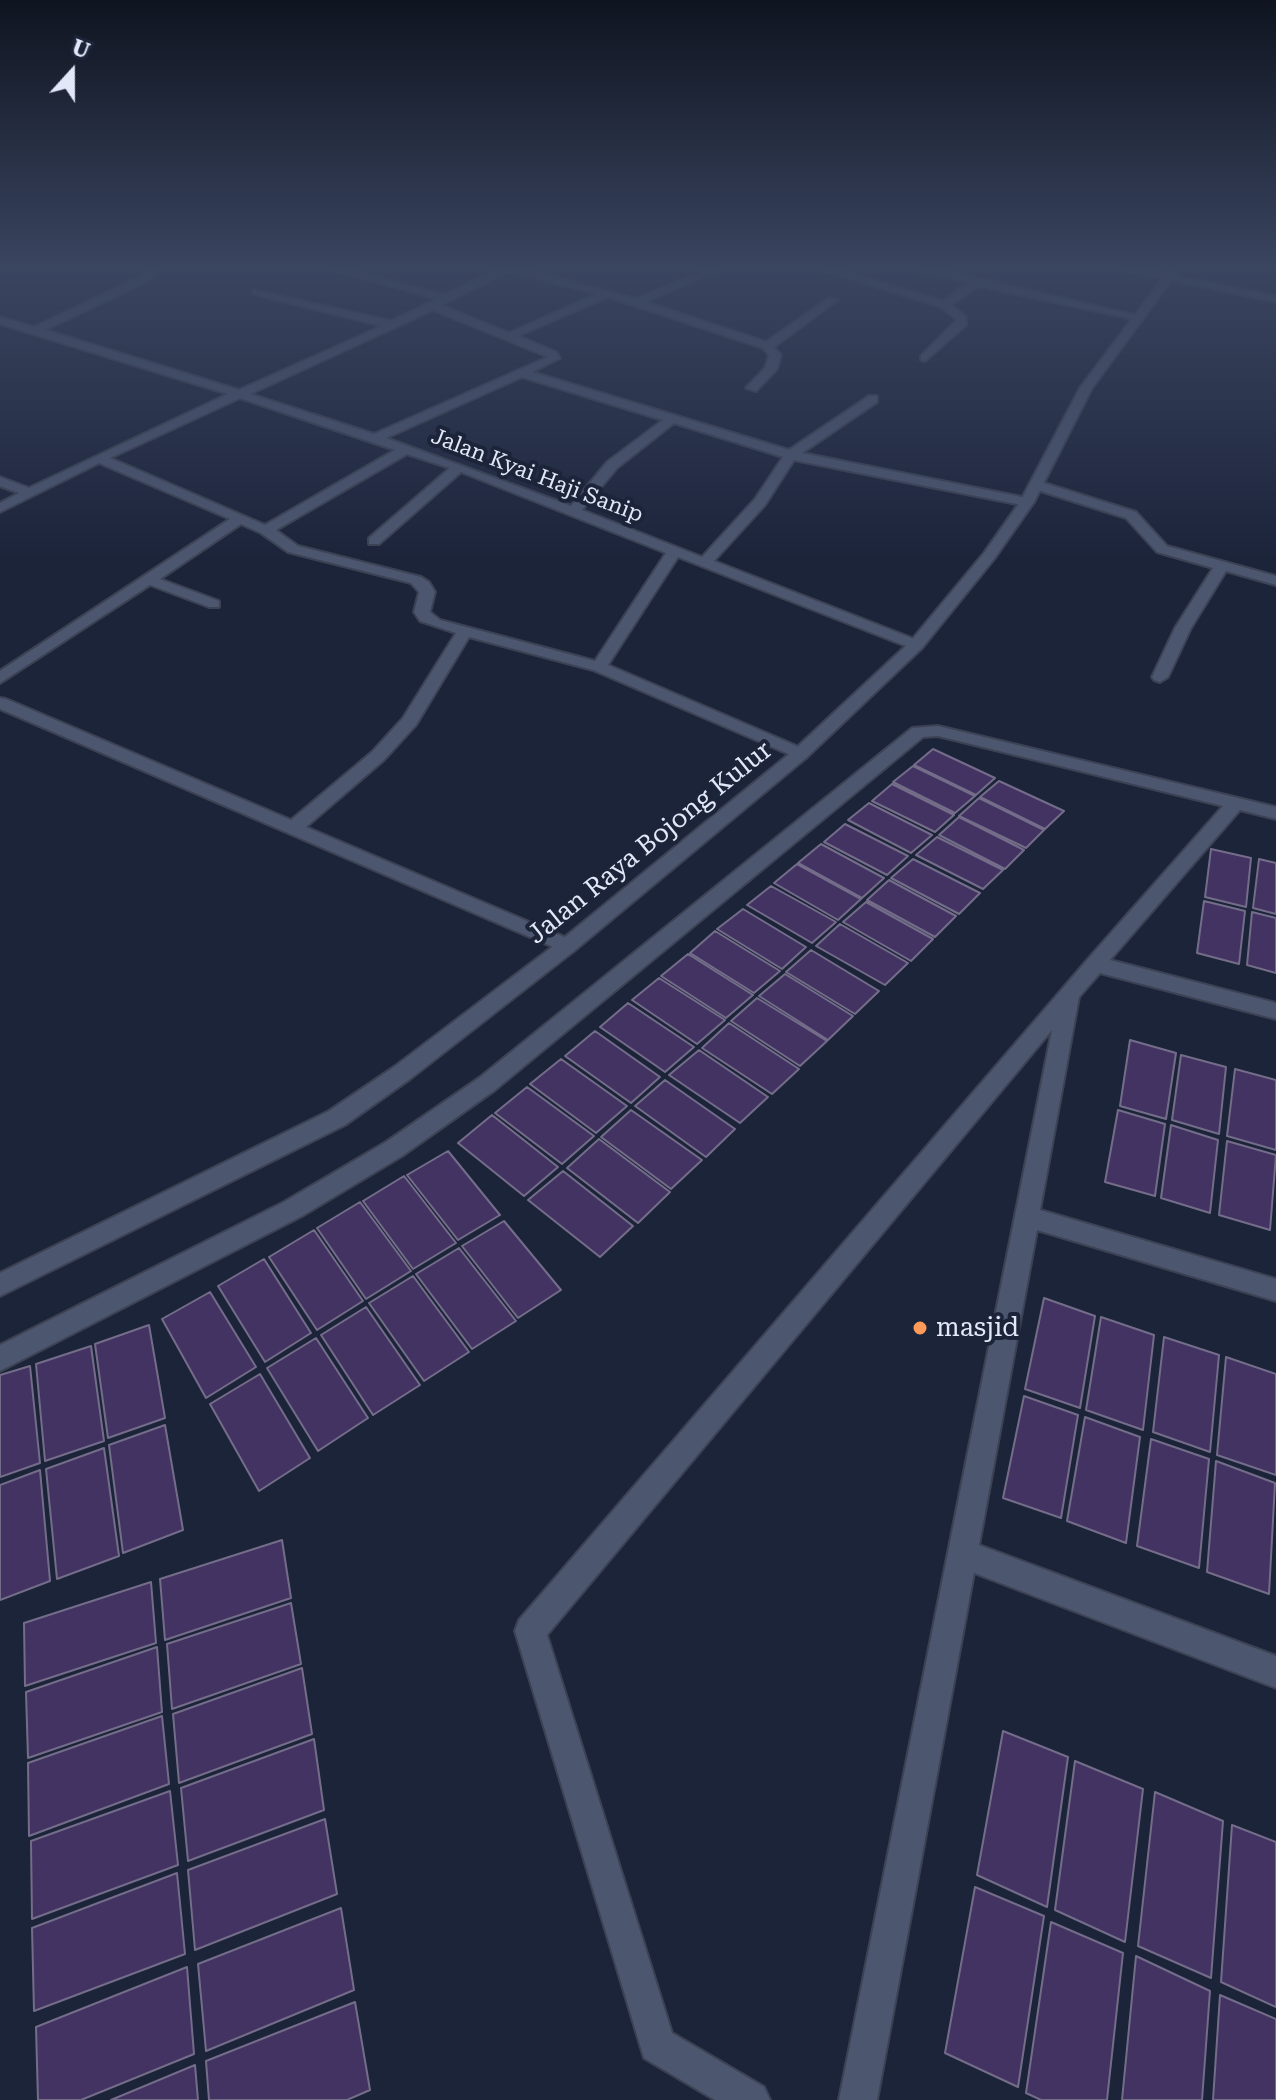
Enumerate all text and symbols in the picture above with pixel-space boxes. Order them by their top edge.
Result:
north arrow [32,32,112,112]
text: U [68,34,93,64]
street label: Jalan Kyai Haji Sanip [427,423,647,529]
street label: Jalan Raya Bojong Kulur [522,735,778,951]
place label: masjid [936,1312,1019,1344]
marker: masjid [911,1319,929,1337]

